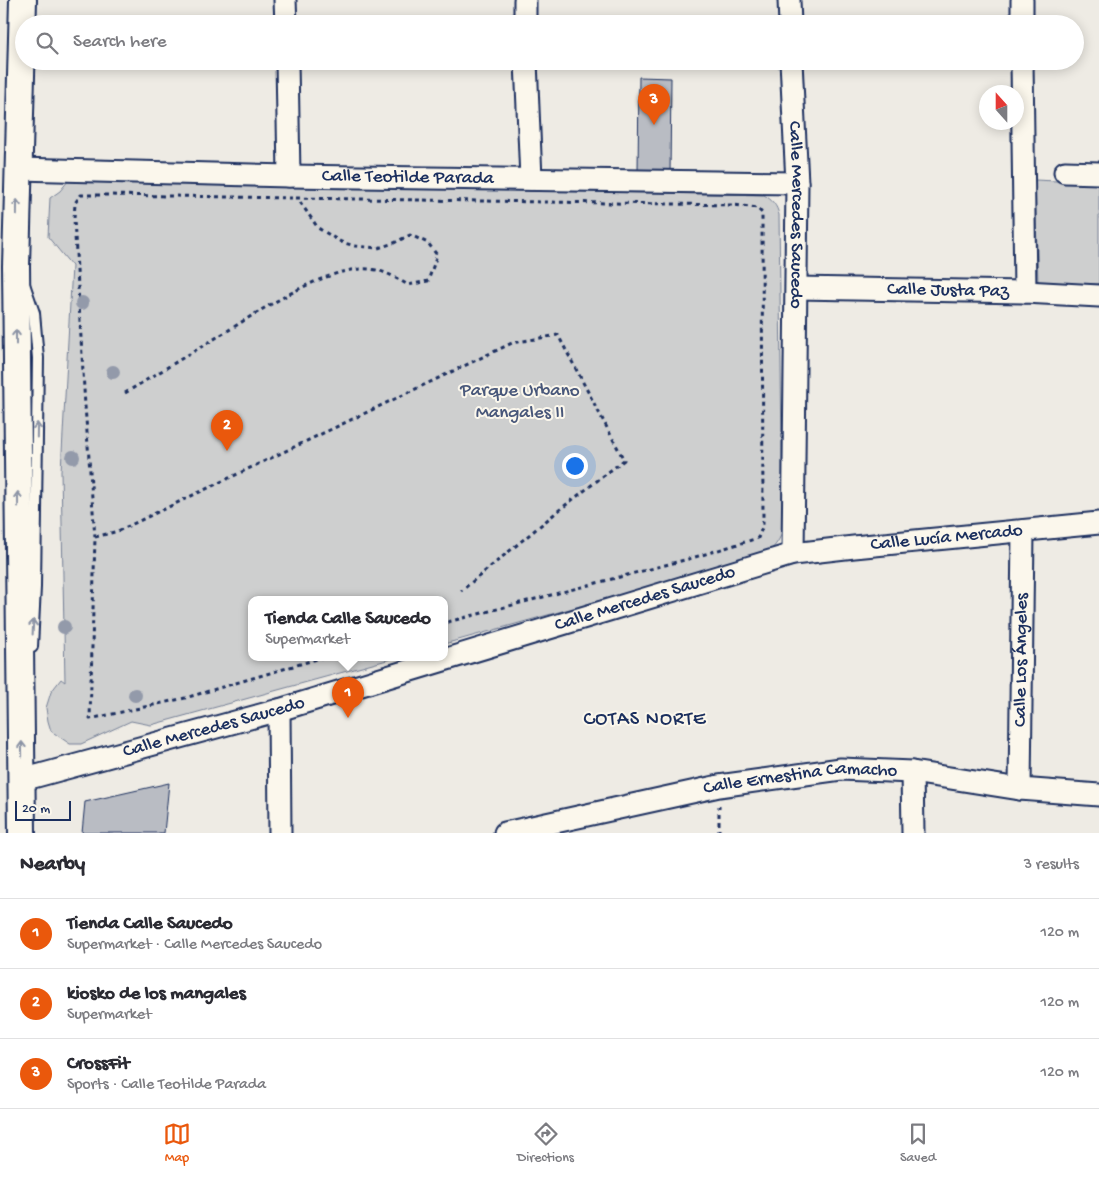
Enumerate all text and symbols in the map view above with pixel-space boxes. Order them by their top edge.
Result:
search box [15,15,1084,70]
icon: search [33,29,61,57]
text: Search here [73,31,167,54]
pin: 3 [638,84,670,125]
north arrow [979,85,1024,130]
street label: Calle Mercedes Saucedo [782,121,809,309]
street label: Calle Teotilde Parada [322,165,496,190]
one-way arrow [12,199,22,215]
street label: Calle Justa Paz [887,278,1010,303]
one-way arrow [11,329,21,346]
park label: Parque Urbano Mangales II [459,380,580,425]
pin: 2 [211,410,243,451]
one-way arrow [33,422,42,438]
your location [562,453,588,479]
one-way arrow [14,492,23,508]
street label: Calle Lucía Mercado [869,519,1024,557]
street label: Calle Mercedes Saucedo [552,561,738,637]
street label: Calle Los Ángeles [1009,592,1034,727]
popup [248,596,448,661]
text: Tienda Calle Saucedo [265,608,431,631]
one-way arrow [29,620,38,636]
text: Supermarket [265,631,350,650]
pin: 1 [332,677,364,718]
street label: Calle Mercedes Saucedo [120,691,308,763]
district label: COTAS NORTE [583,709,707,732]
one-way arrow [17,742,27,758]
street label: Calle Ernestina Camacho [701,757,898,801]
scale bar [15,798,71,821]
text: 20 m [22,801,50,818]
text: Nearby [20,853,85,878]
text: 3 results [1024,856,1079,875]
text: Tienda Calle Saucedo [67,913,233,936]
text: 1 [33,924,39,943]
text: 120 m [1040,924,1079,943]
text: Supermarket · Calle Mercedes Saucedo [67,936,322,955]
text: kiosko de los mangales [67,983,246,1006]
text: 2 [32,994,40,1013]
text: 120 m [1040,994,1079,1013]
text: Supermarket [67,1006,152,1025]
text: CrossFit [67,1053,129,1076]
text: 3 [32,1064,40,1083]
text: 120 m [1040,1064,1079,1083]
text: Sports · Calle Teotilde Parada [67,1076,266,1095]
tab: Map [163,1120,191,1167]
tab: Directions [517,1120,574,1167]
tab: Saved [900,1120,936,1167]

